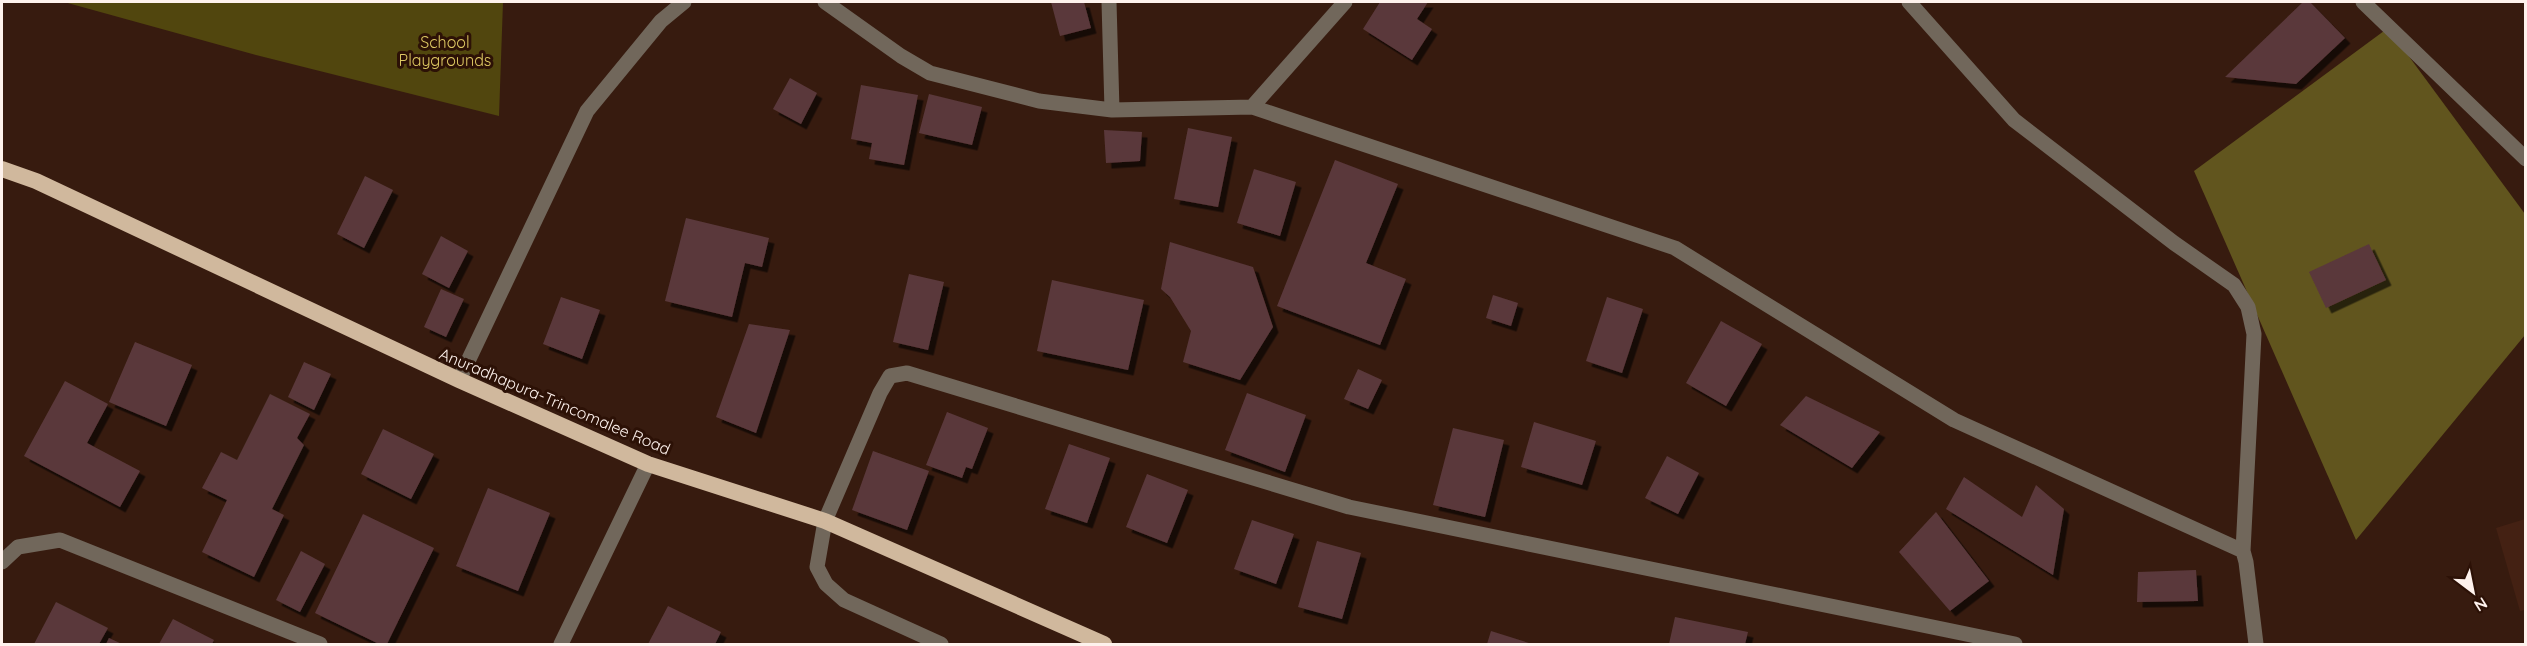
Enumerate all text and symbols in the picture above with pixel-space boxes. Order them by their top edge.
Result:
park label: School Playgrounds [399,32,491,70]
street label: Anuradhapura-Trincomalee Road [436,343,674,459]
north arrow [2443,562,2503,622]
text: N [2471,593,2491,616]

